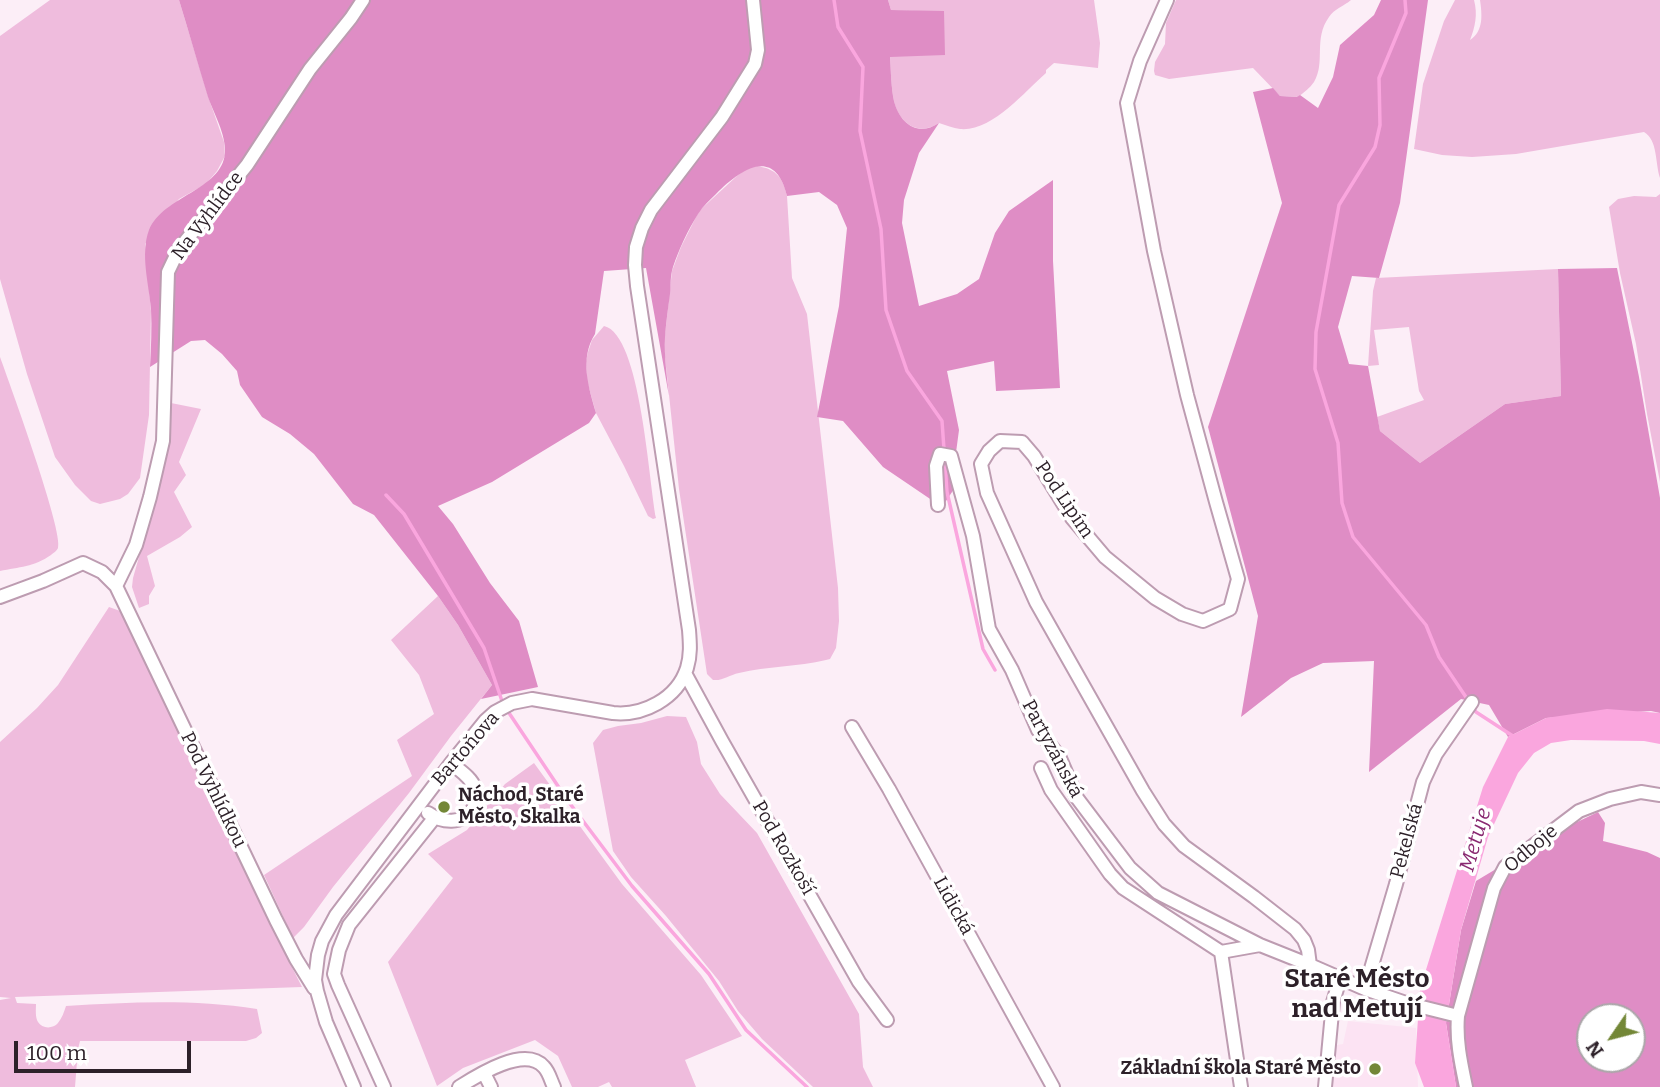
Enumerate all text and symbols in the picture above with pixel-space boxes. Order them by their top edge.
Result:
street label: Na Vyhlídce [167,167,249,265]
street label: Pod Lipím [1030,457,1098,543]
street label: Partyzánská [1017,696,1087,802]
street label: Bartoňova [428,707,504,791]
street label: Pod Vyhlídkou [175,728,251,852]
place label: Náchod, Staré Město, Skalka [458,785,584,829]
street label: Pod Rozkoší [747,797,819,899]
marker: Náchod, Staré Město, Skalka [436,799,452,815]
street label: Pekelská [1386,801,1428,881]
water label: Metuje [1455,805,1497,875]
street label: Odboje [1500,820,1562,878]
street label: Lidická [928,873,978,939]
district label: Staré Město nad Metují [1284,964,1430,1026]
north arrow [1576,1003,1646,1073]
scale bar [18,1028,194,1072]
text: N [1581,1037,1609,1062]
text: 100 m [27,1040,87,1066]
place label: Základní škola Staré Město [1121,1058,1361,1080]
marker: Základní škola Staré Město [1367,1061,1383,1077]

